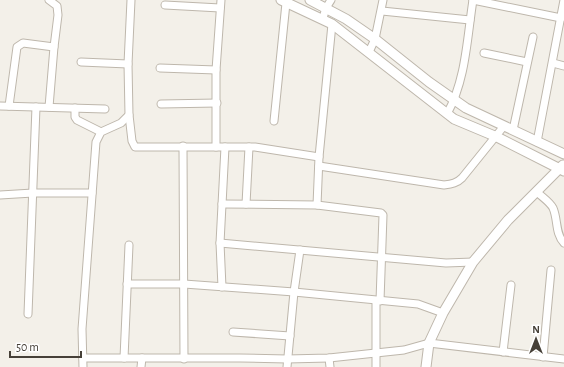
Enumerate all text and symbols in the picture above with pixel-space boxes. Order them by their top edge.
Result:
north arrow [516,319,556,359]
text: N [532,324,540,335]
scale bar [10,333,81,359]
text: 50 m [16,341,39,353]

